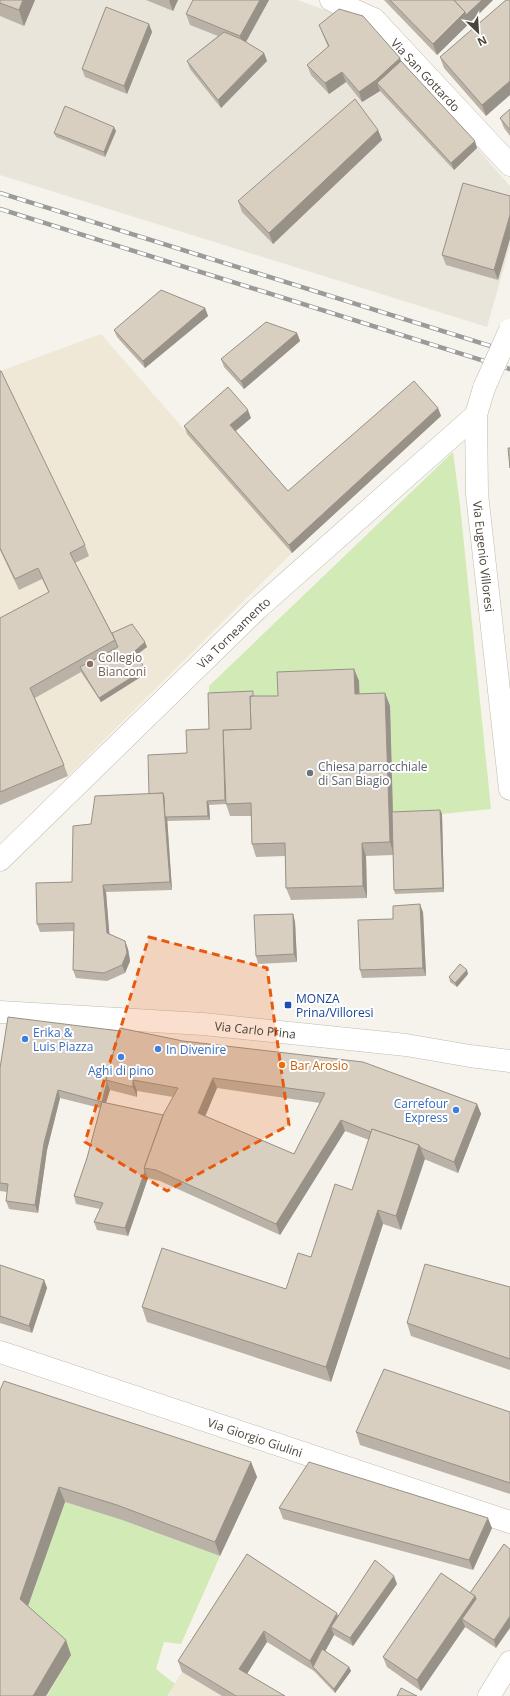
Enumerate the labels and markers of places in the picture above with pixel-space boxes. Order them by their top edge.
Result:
place label: Collegio Bianconi [98,649,146,680]
marker: Collegio Bianconi [85,659,95,669]
place label: Chiesa parrocchiale di San Biagio [318,758,428,789]
marker: Chiesa parrocchiale di San Biagio [305,768,315,778]
place label: MONZA Prina/Villoresi [296,990,373,1021]
marker: MONZA Prina/Villoresi [283,1000,293,1010]
place label: Erika & Luis Piazza [33,1024,93,1055]
marker: Erika & Luis Piazza [20,1034,30,1044]
place label: In Divenire [166,1041,227,1058]
marker: In Divenire [153,1044,163,1054]
marker: Aghi di pino [116,1052,126,1062]
place label: Bar Arosio [290,1057,348,1074]
marker: Bar Arosio [277,1060,287,1070]
place label: Aghi di pino [88,1062,154,1079]
place label: Carrefour Express [394,1095,448,1126]
marker: Carrefour Express [451,1105,461,1115]

